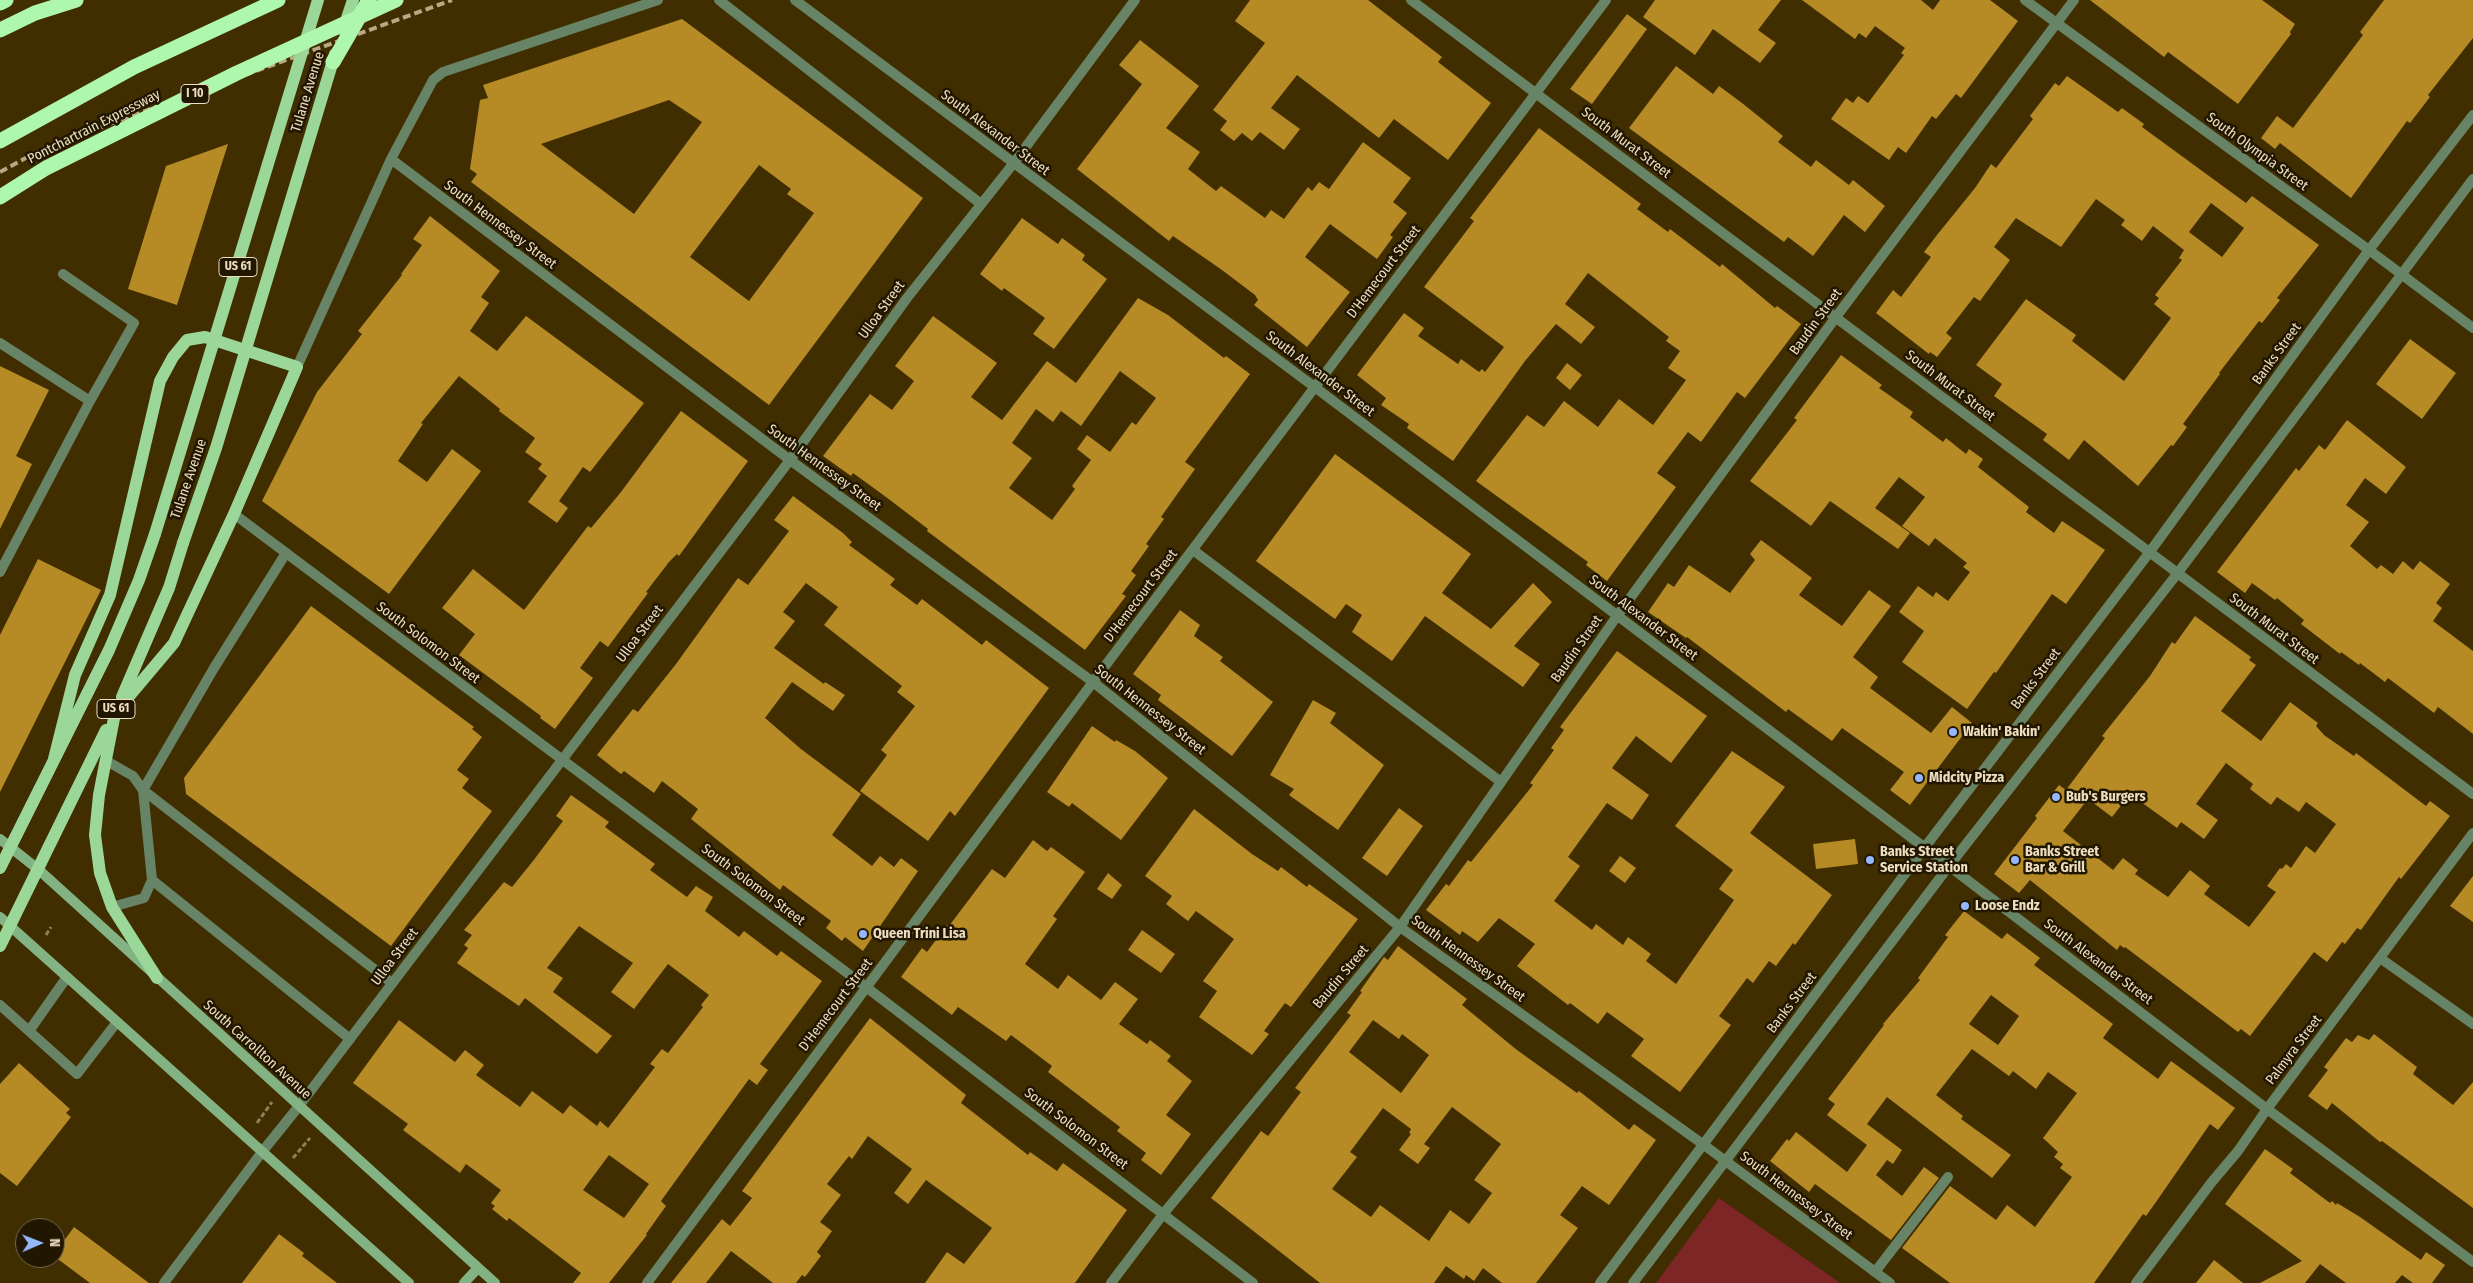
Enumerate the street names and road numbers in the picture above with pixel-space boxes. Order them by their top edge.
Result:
street label: Tulane Avenue [288,50,328,134]
road number: I 10 [181,85,209,104]
street label: Pontchartrain Expressway [25,86,163,168]
street label: South Alexander Street [937,87,1053,179]
street label: South Murat Street [1578,104,1674,182]
street label: South Olympia Street [2203,109,2311,195]
street label: South Hennessey Street [440,177,560,273]
street label: D'Hemecourt Street [1344,222,1424,322]
road number: US 61 [219,258,257,276]
street label: Ulloa Street [855,278,909,342]
street label: Baudin Street [1786,286,1846,358]
street label: Banks Street [2249,320,2305,388]
street label: South Alexander Street [1262,328,1378,420]
street label: South Murat Street [1902,347,1998,425]
street label: South Hennessey Street [764,421,884,515]
street label: Tulane Avenue [167,437,211,521]
street label: D'Hemecourt Street [1101,546,1181,646]
street label: South Alexander Street [1585,572,1701,664]
street label: South Murat Street [2226,590,2322,668]
street label: South Solomon Street [373,599,483,687]
street label: Ulloa Street [613,602,667,666]
street label: Baudin Street [1548,612,1606,686]
street label: Banks Street [2008,645,2064,713]
street label: South Hennessey Street [1091,661,1209,759]
road number: US 61 [97,700,135,719]
street label: South Solomon Street [698,841,808,929]
street label: South Hennessey Street [1408,912,1528,1006]
street label: South Alexander Street [2040,916,2156,1008]
street label: Ulloa Street [368,925,422,989]
street label: Baudin Street [1310,942,1372,1012]
street label: D'Hemecourt Street [796,955,876,1055]
street label: Banks Street [1764,969,1820,1037]
street label: South Carrollton Avenue [200,997,314,1103]
street label: Palmyra Street [2262,1012,2326,1088]
street label: South Solomon Street [1021,1085,1131,1173]
street label: South Hennessey Street [1736,1148,1856,1244]

